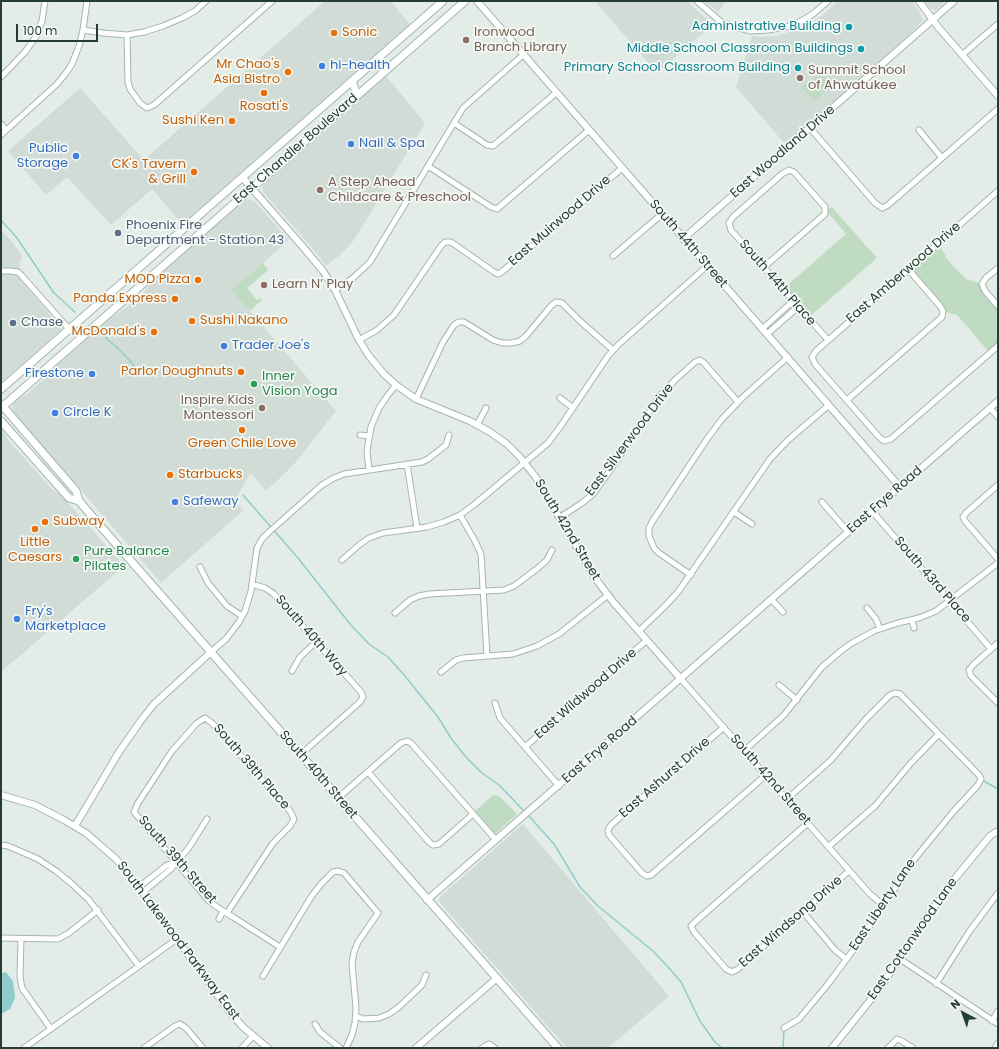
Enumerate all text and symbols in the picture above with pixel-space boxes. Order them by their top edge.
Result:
scale bar [18,16,100,42]
place label: Administrative Building [692,19,841,35]
text: 100 m [23,22,57,39]
marker: Administrative Building [844,22,854,32]
place label: Sonic [342,25,377,41]
place label: Ironwood Branch Library [474,25,567,56]
marker: Sonic [329,28,339,38]
marker: Ironwood Branch Library [461,35,471,45]
place label: Middle School Classroom Buildings [627,41,853,57]
marker: Middle School Classroom Buildings [856,44,866,54]
place label: Mr Chao's Asia Bistro [213,57,280,88]
place label: hi-health [330,58,390,74]
place label: Primary School Classroom Building [564,60,790,76]
marker: hi-health [317,61,327,71]
marker: Primary School Classroom Building [793,63,803,73]
place label: Summit School of Ahwatukee [808,63,906,94]
marker: Mr Chao's Asia Bistro [283,67,293,77]
marker: Summit School of Ahwatukee [795,73,805,83]
marker: Rosati's [259,88,269,98]
street label: East Chandler Boulevard [231,91,361,207]
place label: Rosati's [240,99,288,115]
street label: East Woodland Drive [727,102,839,202]
place label: Sushi Ken [162,113,224,129]
marker: Sushi Ken [227,116,237,126]
place label: Nail & Spa [359,136,425,152]
marker: Nail & Spa [346,139,356,149]
place label: Public Storage [17,141,68,172]
marker: Public Storage [71,151,81,161]
place label: CK's Tavern & Grill [112,157,186,188]
marker: CK's Tavern & Grill [189,167,199,177]
street label: East Muirwood Drive [506,172,614,270]
place label: A Step Ahead Childcare & Preschool [328,175,471,206]
marker: A Step Ahead Childcare & Preschool [315,185,325,195]
street label: South 44th Street [645,197,731,291]
place label: Phoenix Fire Department - Station 43 [126,218,284,249]
street label: East Amberwood Drive [844,219,964,327]
marker: Phoenix Fire Department - Station 43 [113,228,123,238]
street label: South 44th Place [735,237,819,329]
place label: MOD Pizza [125,272,190,288]
marker: MOD Pizza [193,275,203,285]
place label: Learn N’ Play [272,277,353,293]
marker: Learn N’ Play [259,280,269,290]
place label: Panda Express [73,291,167,307]
marker: Panda Express [170,294,180,304]
place label: Sushi Nakano [200,313,288,329]
place label: Chase [21,315,63,331]
marker: Sushi Nakano [187,316,197,326]
marker: Chase [8,318,18,328]
place label: McDonald's [71,324,146,340]
marker: McDonald's [149,327,159,337]
place label: Trader Joe's [232,338,310,354]
marker: Trader Joe's [219,341,229,351]
place label: Parlor Doughnuts [121,364,233,380]
place label: Firestone [25,366,84,382]
marker: Parlor Doughnuts [236,367,246,377]
marker: Firestone [87,369,97,379]
place label: Inner Vision Yoga [262,369,338,400]
marker: Inner Vision Yoga [249,379,259,389]
street label: East Silverwood Drive [583,381,677,499]
place label: Inspire Kids Montessori [181,393,254,424]
marker: Inspire Kids Montessori [257,403,267,413]
place label: Circle K [63,405,111,421]
marker: Circle K [50,408,60,418]
marker: Green Chile Love [237,425,247,435]
place label: Green Chile Love [188,436,296,452]
street label: East Frye Road [844,463,926,537]
place label: Starbucks [178,467,242,483]
marker: Starbucks [165,470,175,480]
street label: South 42nd Street [531,477,603,583]
place label: Safeway [183,494,239,510]
marker: Safeway [170,497,180,507]
place label: Subway [53,514,105,530]
marker: Subway [40,517,50,527]
marker: Little Caesars [30,524,40,534]
street label: South 43rd Place [890,534,974,626]
place label: Little Caesars [8,535,62,566]
place label: Pure Balance Pilates [84,544,169,575]
marker: Pure Balance Pilates [71,554,81,564]
street label: South 40th Way [272,592,350,680]
place label: Fry's Marketplace [25,604,106,635]
marker: Fry's Marketplace [12,614,22,624]
street label: East Wildwood Drive [532,645,640,743]
street label: East Frye Road [559,713,641,787]
street label: South 39th Place [209,721,293,813]
street label: South 40th Street [275,728,361,822]
street label: South 42nd Street [726,731,814,829]
street label: East Ashurst Drive [616,734,714,822]
street label: South 39th Street [135,813,219,907]
street label: East Liberty Lane [847,856,919,954]
street label: South Lakewood Parkway East [113,859,243,1023]
street label: East Windsong Drive [736,873,846,971]
street label: East Cottonwood Lane [865,875,961,1003]
north arrow [943,993,983,1033]
text: N [947,995,964,1013]

